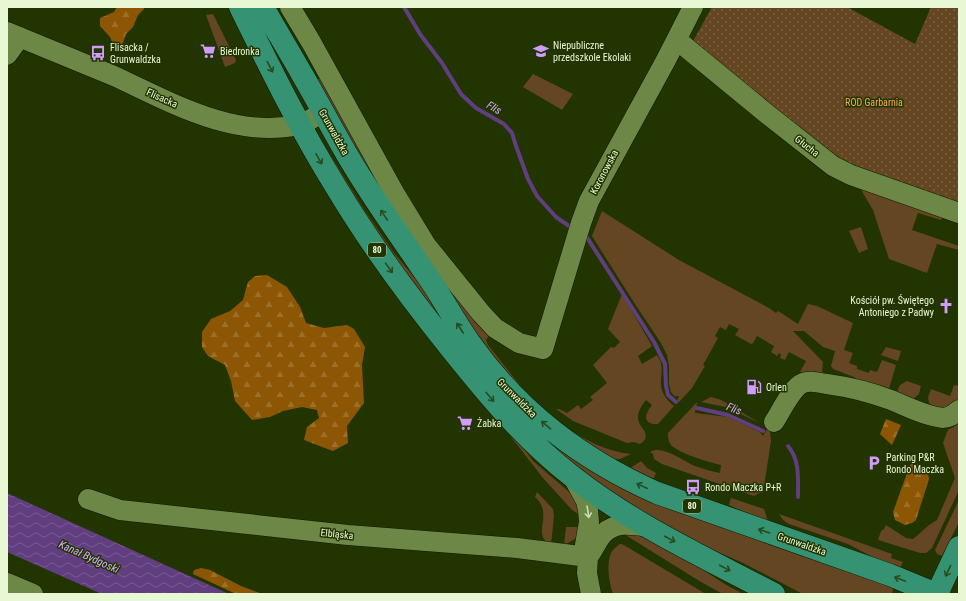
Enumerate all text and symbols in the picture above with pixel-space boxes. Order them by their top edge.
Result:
place label: Niepubliczne przedszkole Ekolaki [553,40,631,63]
place label: Flisacka / Grunwaldzka [110,42,161,65]
supermarket icon: Biedronka [199,42,217,60]
school or university icon: Niepubliczne przedszkole Ekolaki [532,42,550,60]
bus stop icon: Flisacka / Grunwaldzka [89,44,107,62]
place label: Biedronka [220,46,260,57]
one-way arrow [267,61,274,73]
street label: Flisacka [145,86,179,110]
park label: ROD Garbarnia [845,97,903,108]
water label: Flis [484,99,504,117]
street label: Grunwaldzka [317,107,351,157]
street label: Głucha [793,133,821,159]
street label: Koronowska [588,148,620,196]
one-way arrow [315,153,323,165]
one-way arrow [380,210,388,221]
road number: 80 [368,243,386,257]
one-way arrow [385,262,393,273]
place label: Kościół pw. Świętego Antoniego z Padwy [850,294,934,318]
church icon: Kościół pw. Świętego Antoniego z Padwy [937,297,955,315]
one-way arrow [456,323,464,334]
street label: Grunwaldzka [495,376,539,420]
fuel station icon: Orlen [745,378,763,396]
place label: Orlen [766,382,787,393]
one-way arrow [486,392,495,403]
water label: Flis [725,400,743,418]
supermarket icon: Żabka [456,414,474,432]
place label: Żabka [477,417,501,429]
one-way arrow [540,421,551,430]
place label: Parking P&R Rondo Maczka [886,452,944,475]
parking icon: Parking P&R Rondo Maczka [865,454,883,472]
bus stop icon: Rondo Maczka P+R [684,478,702,496]
one-way arrow [637,482,649,490]
place label: Rondo Maczka P+R [705,482,782,493]
road number: 80 [683,499,701,513]
one-way arrow [584,505,592,518]
street label: Elbląska [320,527,354,541]
one-way arrow [758,527,771,534]
street label: Grunwaldzka [776,531,828,558]
one-way arrow [664,535,676,543]
water label: Kanał Bydgoski [57,538,122,576]
one-way arrow [944,564,951,576]
one-way arrow [719,565,731,573]
one-way arrow [895,574,907,582]

